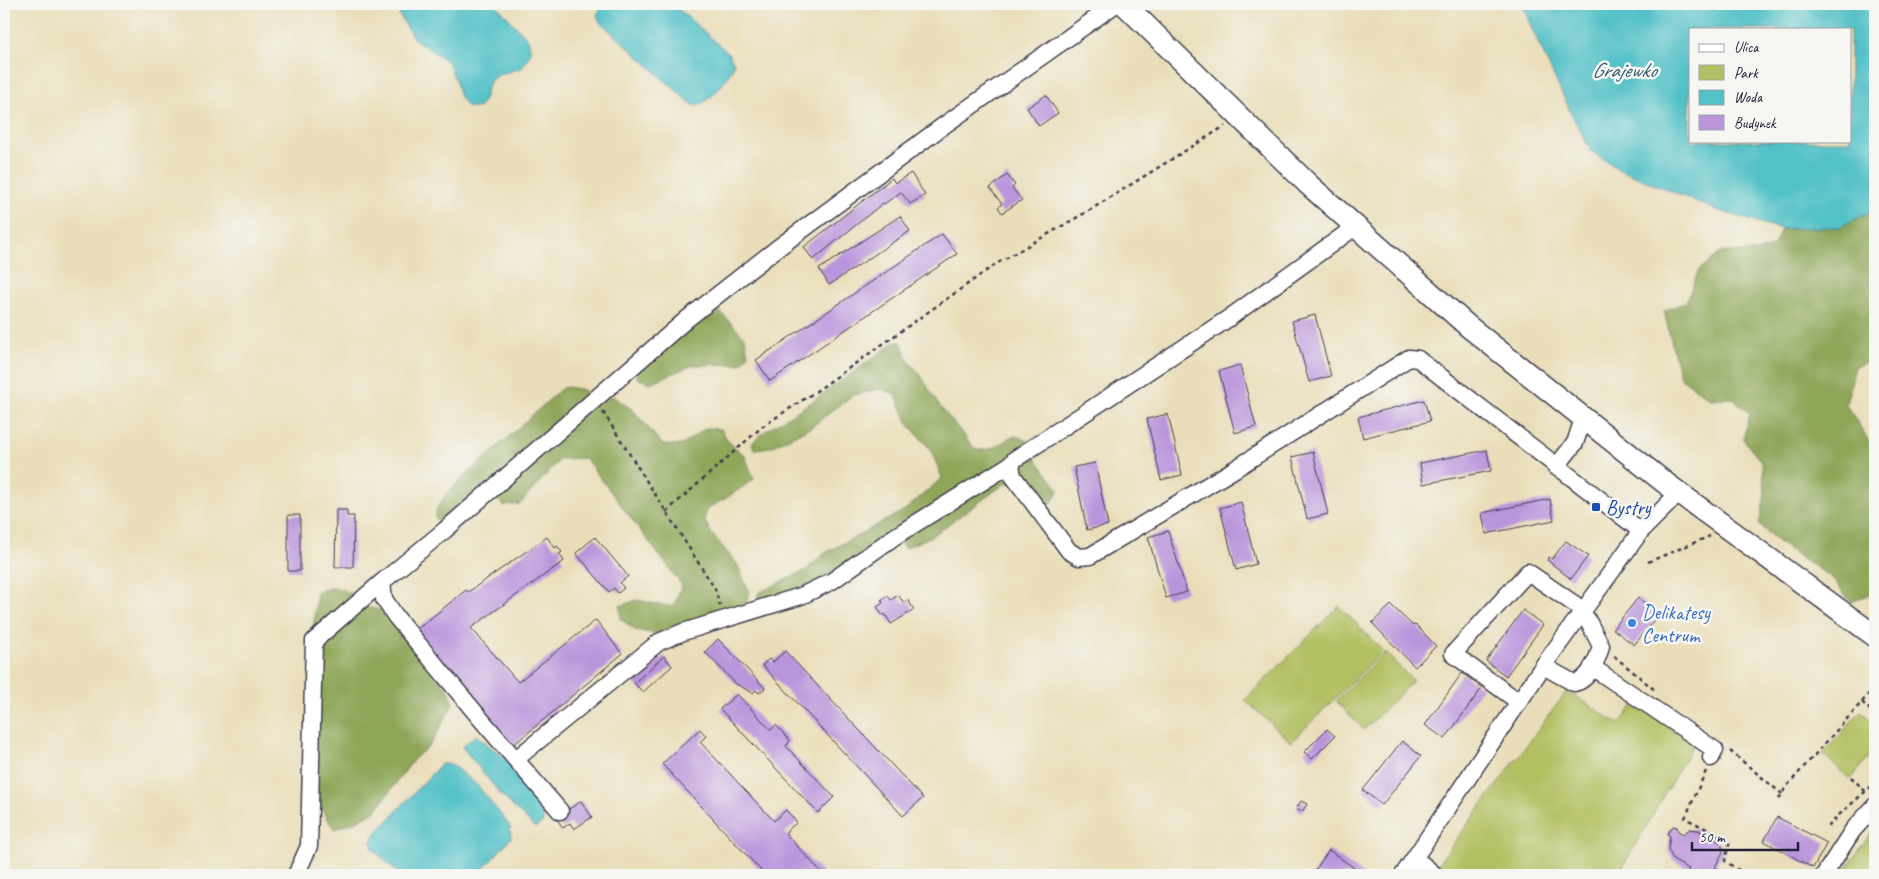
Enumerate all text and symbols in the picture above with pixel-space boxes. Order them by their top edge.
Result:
legend [1689,28,1852,142]
text: Ulica [1734,38,1759,57]
water label: Grajewko [1592,57,1659,83]
text: Park [1734,64,1759,83]
text: Woda [1734,88,1763,107]
text: Budynek [1734,114,1777,133]
place label: Bystry [1606,495,1652,520]
marker: Bystry [1590,501,1602,513]
place label: Delikatesy Centrum [1642,600,1711,648]
marker: Delikatesy Centrum [1626,617,1638,629]
scale bar [1692,819,1798,851]
text: 50 m [1699,828,1726,847]

